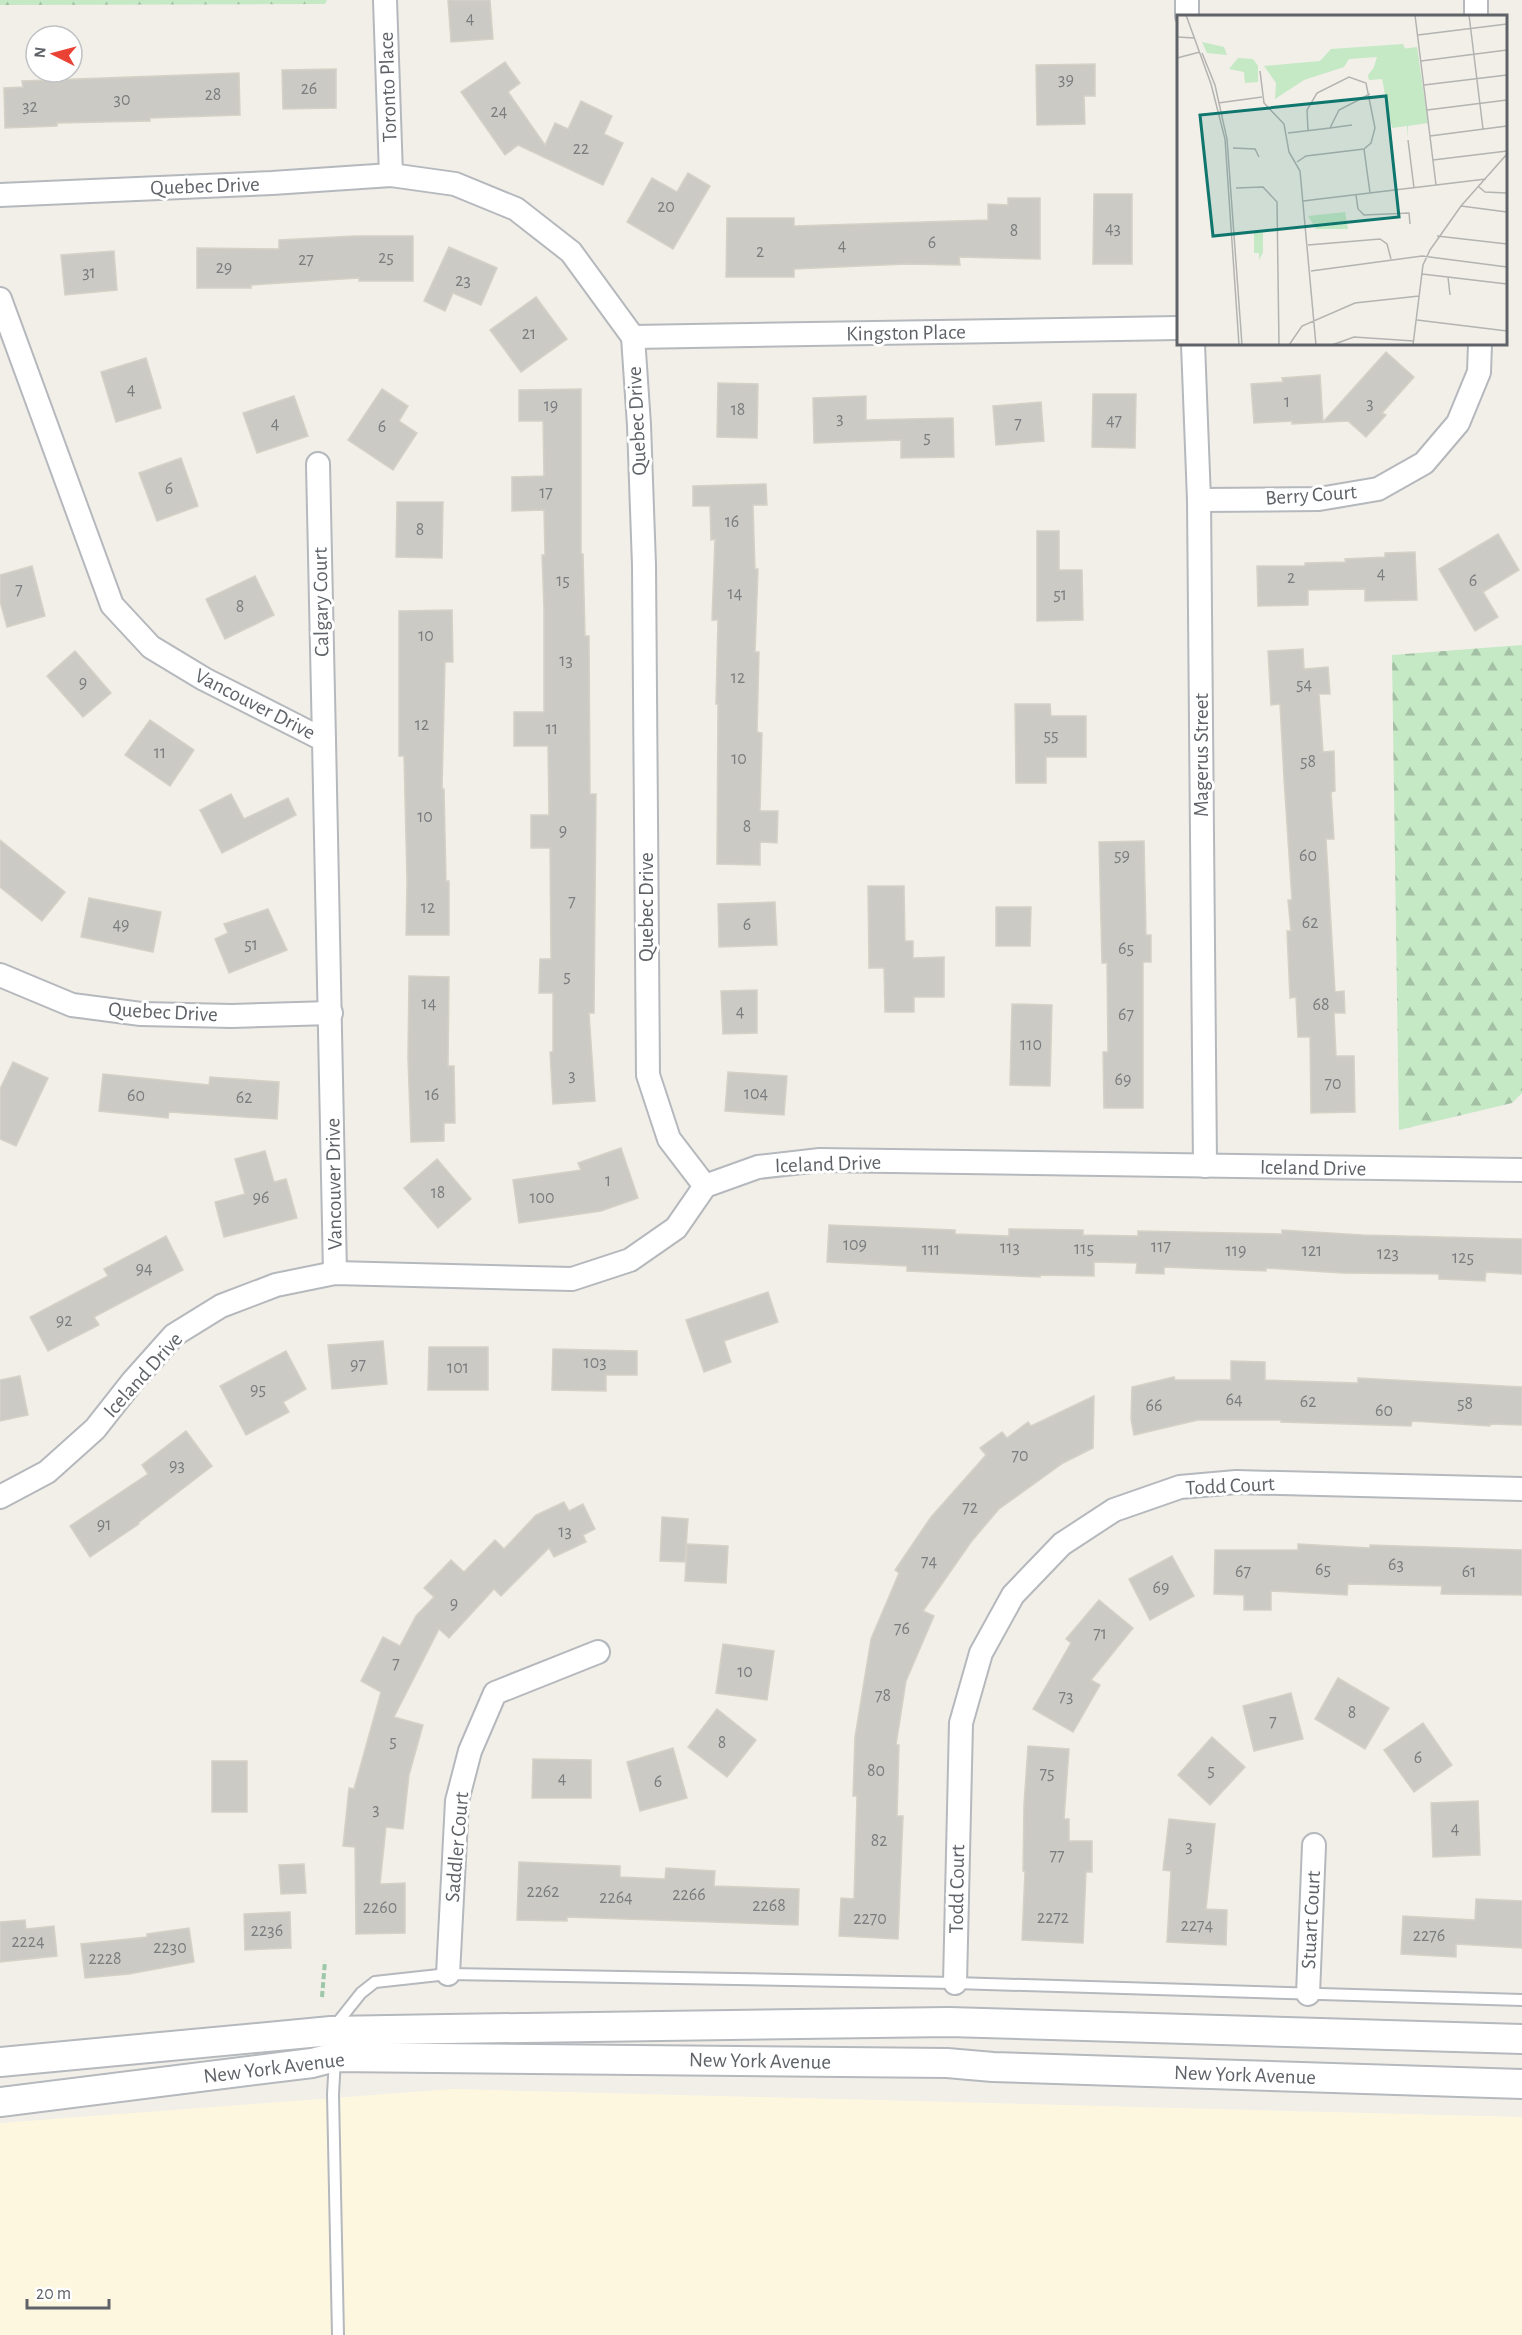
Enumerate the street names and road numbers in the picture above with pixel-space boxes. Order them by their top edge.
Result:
street label: Toronto Place [376,31,400,143]
street label: Quebec Drive [150,174,260,198]
street label: Kingston Place [846,321,966,345]
street label: Quebec Drive [624,366,650,476]
street label: Berry Court [1264,481,1358,509]
street label: Calgary Court [310,547,332,657]
street label: Vancouver Drive [191,665,319,743]
street label: Magerus Street [1191,693,1212,817]
street label: Quebec Drive [636,852,657,962]
street label: Quebec Drive [108,999,218,1025]
street label: Vancouver Drive [322,1118,346,1250]
street label: Iceland Drive [774,1152,882,1176]
street label: Iceland Drive [1260,1157,1366,1179]
street label: Iceland Drive [100,1328,186,1422]
street label: Todd Court [1185,1473,1275,1499]
street label: Saddler Court [442,1791,472,1903]
street label: Todd Court [946,1844,968,1934]
street label: Stuart Court [1298,1870,1324,1970]
street label: New York Avenue [202,2049,346,2087]
street label: New York Avenue [689,2049,831,2073]
street label: New York Avenue [1174,2062,1316,2088]

